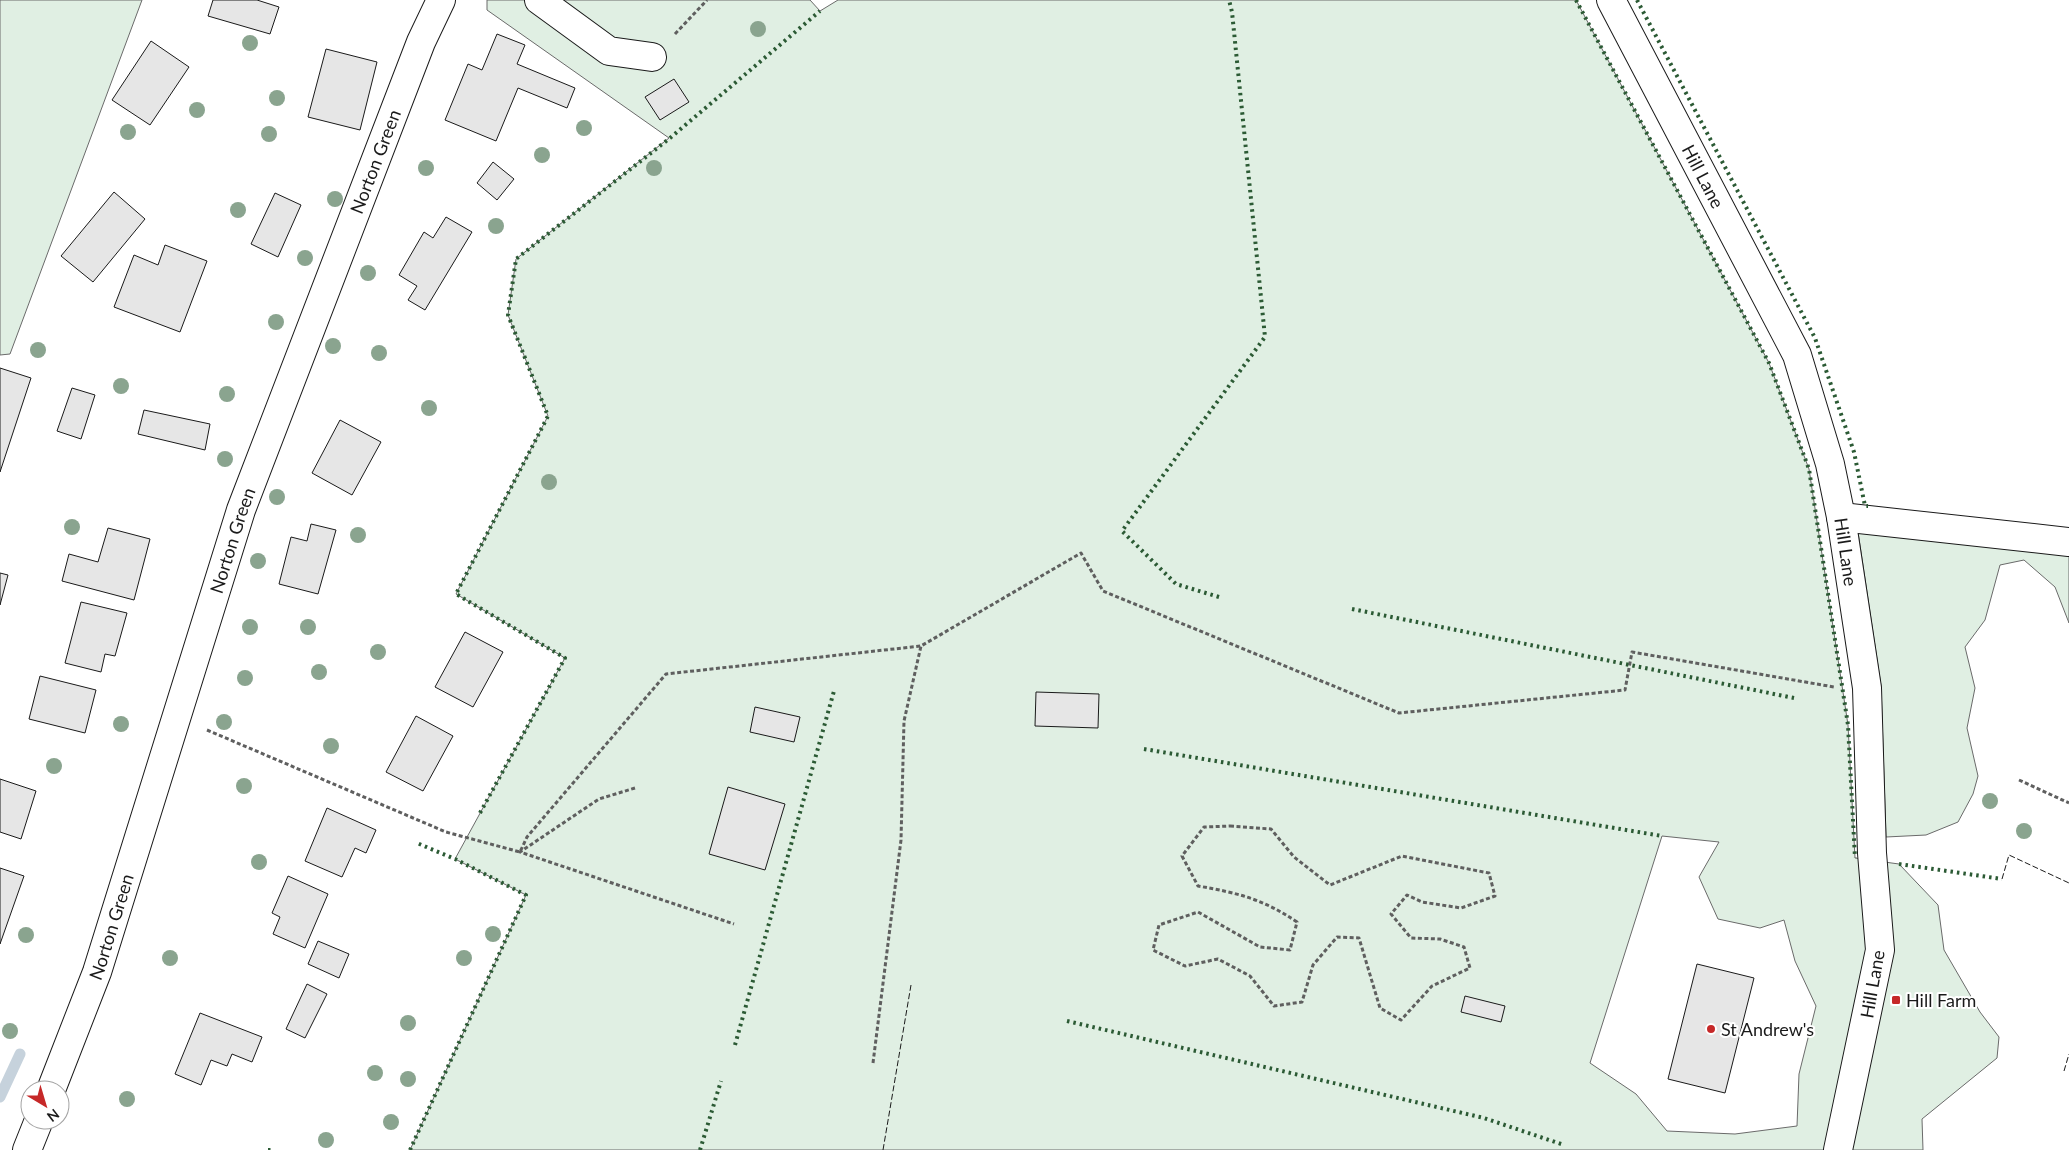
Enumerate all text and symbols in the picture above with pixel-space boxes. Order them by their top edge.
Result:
street label: Norton Green [345,106,405,217]
street label: Hill Lane [1678,141,1729,212]
street label: Norton Green [205,484,260,596]
street label: Hill Lane [1830,516,1862,587]
street label: Norton Green [84,871,138,983]
street label: Hill Lane [1855,948,1889,1020]
place label: Hill Farm [1906,989,1976,1011]
marker: Hill Farm [1890,994,1902,1006]
place label: St Andrew's [1721,1018,1814,1040]
marker: St Andrew's [1705,1023,1717,1035]
north arrow [20,1080,70,1130]
text: N [44,1106,63,1126]

